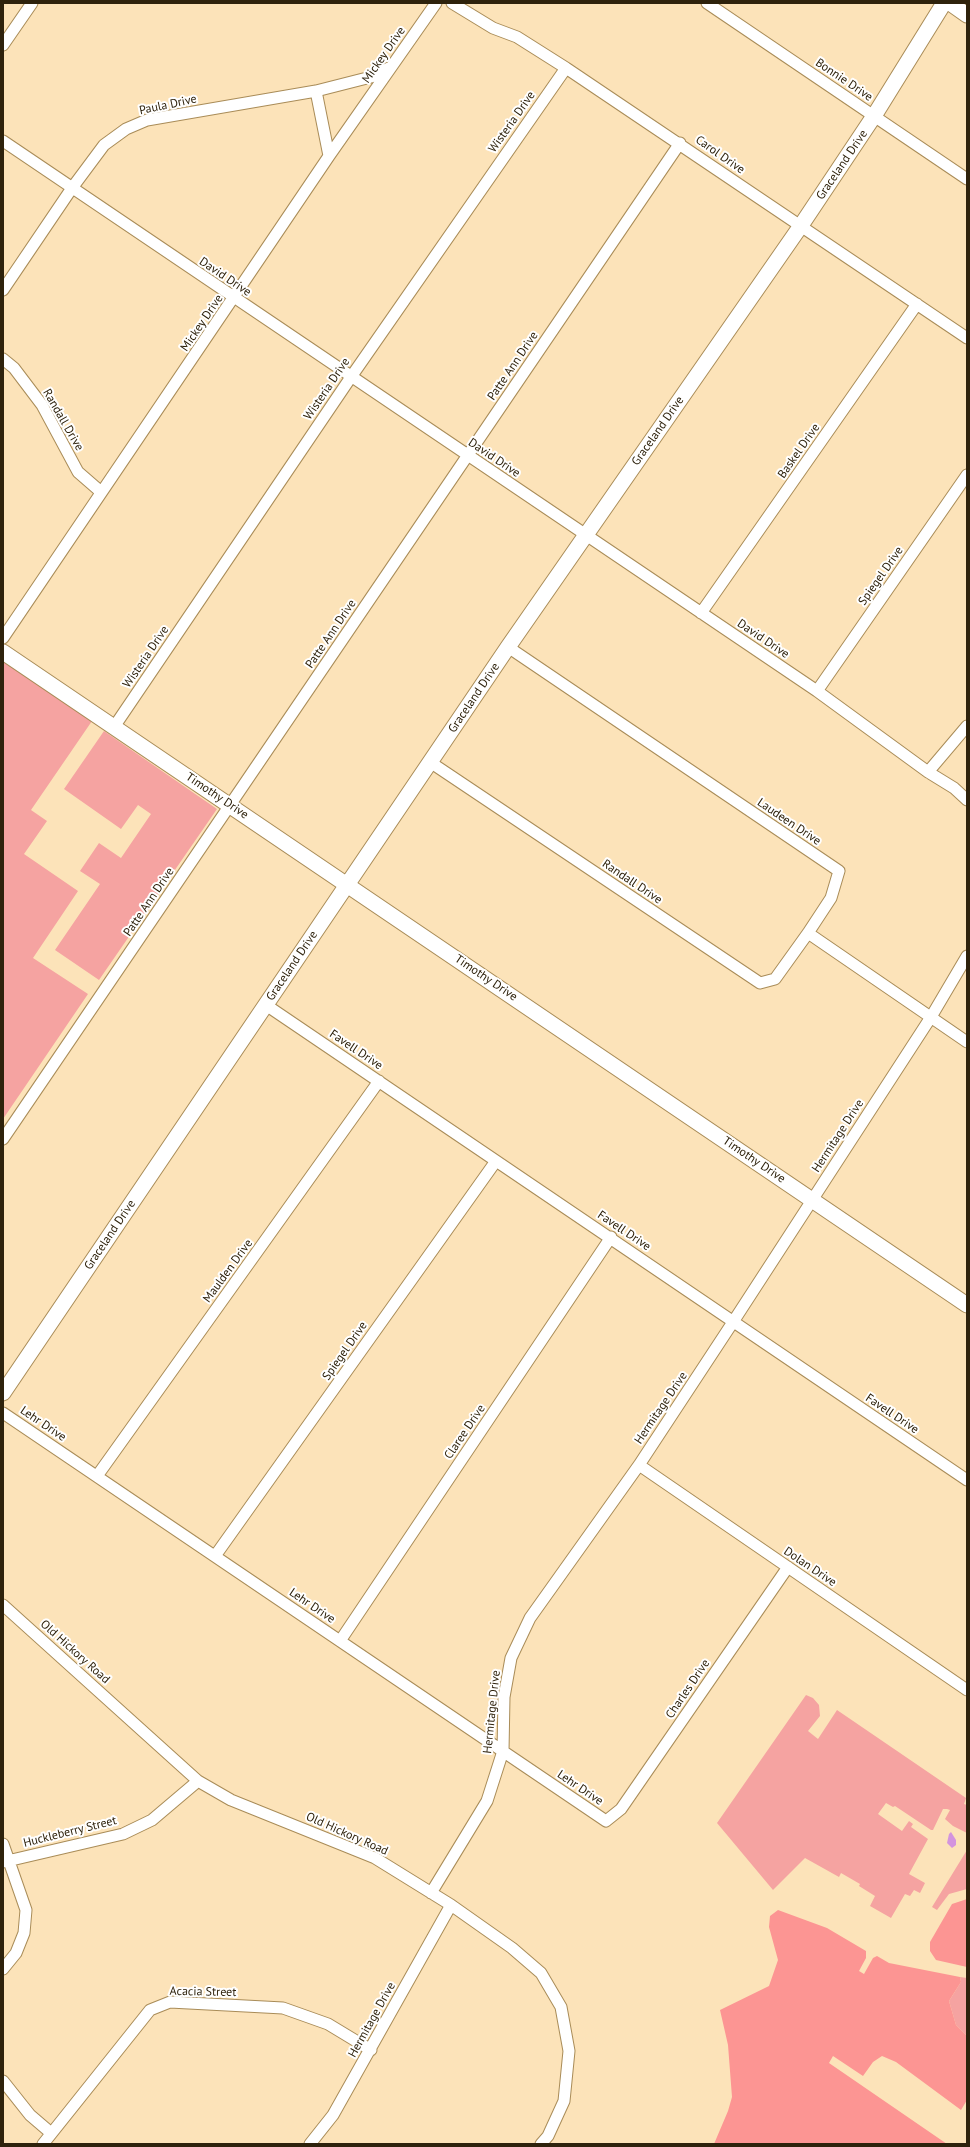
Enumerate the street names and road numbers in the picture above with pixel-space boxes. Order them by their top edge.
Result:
street label: Mickey Drive [359,24,409,86]
street label: Bonnie Drive [813,56,875,104]
street label: Wisteria Drive [486,89,538,155]
street label: Paula Drive [138,92,198,118]
street label: Graceland Drive [813,127,871,203]
street label: Carol Drive [693,133,747,177]
street label: David Drive [196,254,254,300]
street label: Mickey Drive [178,292,226,354]
street label: Patte Ann Drive [485,329,541,403]
street label: Wisteria Drive [301,355,353,423]
street label: Randall Drive [40,387,86,453]
street label: Graceland Drive [629,394,687,468]
street label: Baskel Drive [775,421,823,481]
street label: David Drive [465,435,523,481]
street label: Spiegel Drive [856,544,906,608]
street label: Patte Ann Drive [303,597,359,671]
street label: David Drive [734,616,792,662]
street label: Wisteria Drive [120,623,172,691]
street label: Graceland Drive [445,660,503,736]
street label: Timothy Drive [183,770,251,822]
street label: Laudeen Drive [754,795,824,849]
street label: Randall Drive [599,857,665,907]
street label: Patte Ann Drive [121,865,177,939]
street label: Graceland Drive [263,928,321,1004]
street label: Timothy Drive [452,952,520,1004]
street label: Favell Drive [327,1027,385,1073]
street label: Hermitage Drive [809,1097,867,1175]
street label: Timothy Drive [720,1134,788,1186]
street label: Graceland Drive [81,1197,139,1273]
street label: Favell Drive [595,1208,653,1254]
street label: Maulden Drive [200,1237,256,1305]
street label: Spiegel Drive [320,1319,370,1383]
street label: Hermitage Drive [632,1369,690,1447]
street label: Favell Drive [863,1391,921,1437]
street label: Claree Drive [442,1402,488,1462]
street label: Lehr Drive [17,1403,69,1445]
street label: Dolan Drive [781,1544,839,1590]
street label: Lehr Drive [286,1585,338,1627]
street label: Old Hickory Road [37,1617,113,1687]
street label: Charles Drive [663,1657,713,1721]
street label: Hermitage Drive [480,1670,504,1754]
street label: Lehr Drive [554,1767,606,1809]
street label: Old Hickory Road [304,1809,390,1859]
street label: Huckleberry Street [22,1813,118,1851]
street label: Hermitage Drive [345,1980,399,2060]
street label: Acacia Street [170,1984,236,2000]

